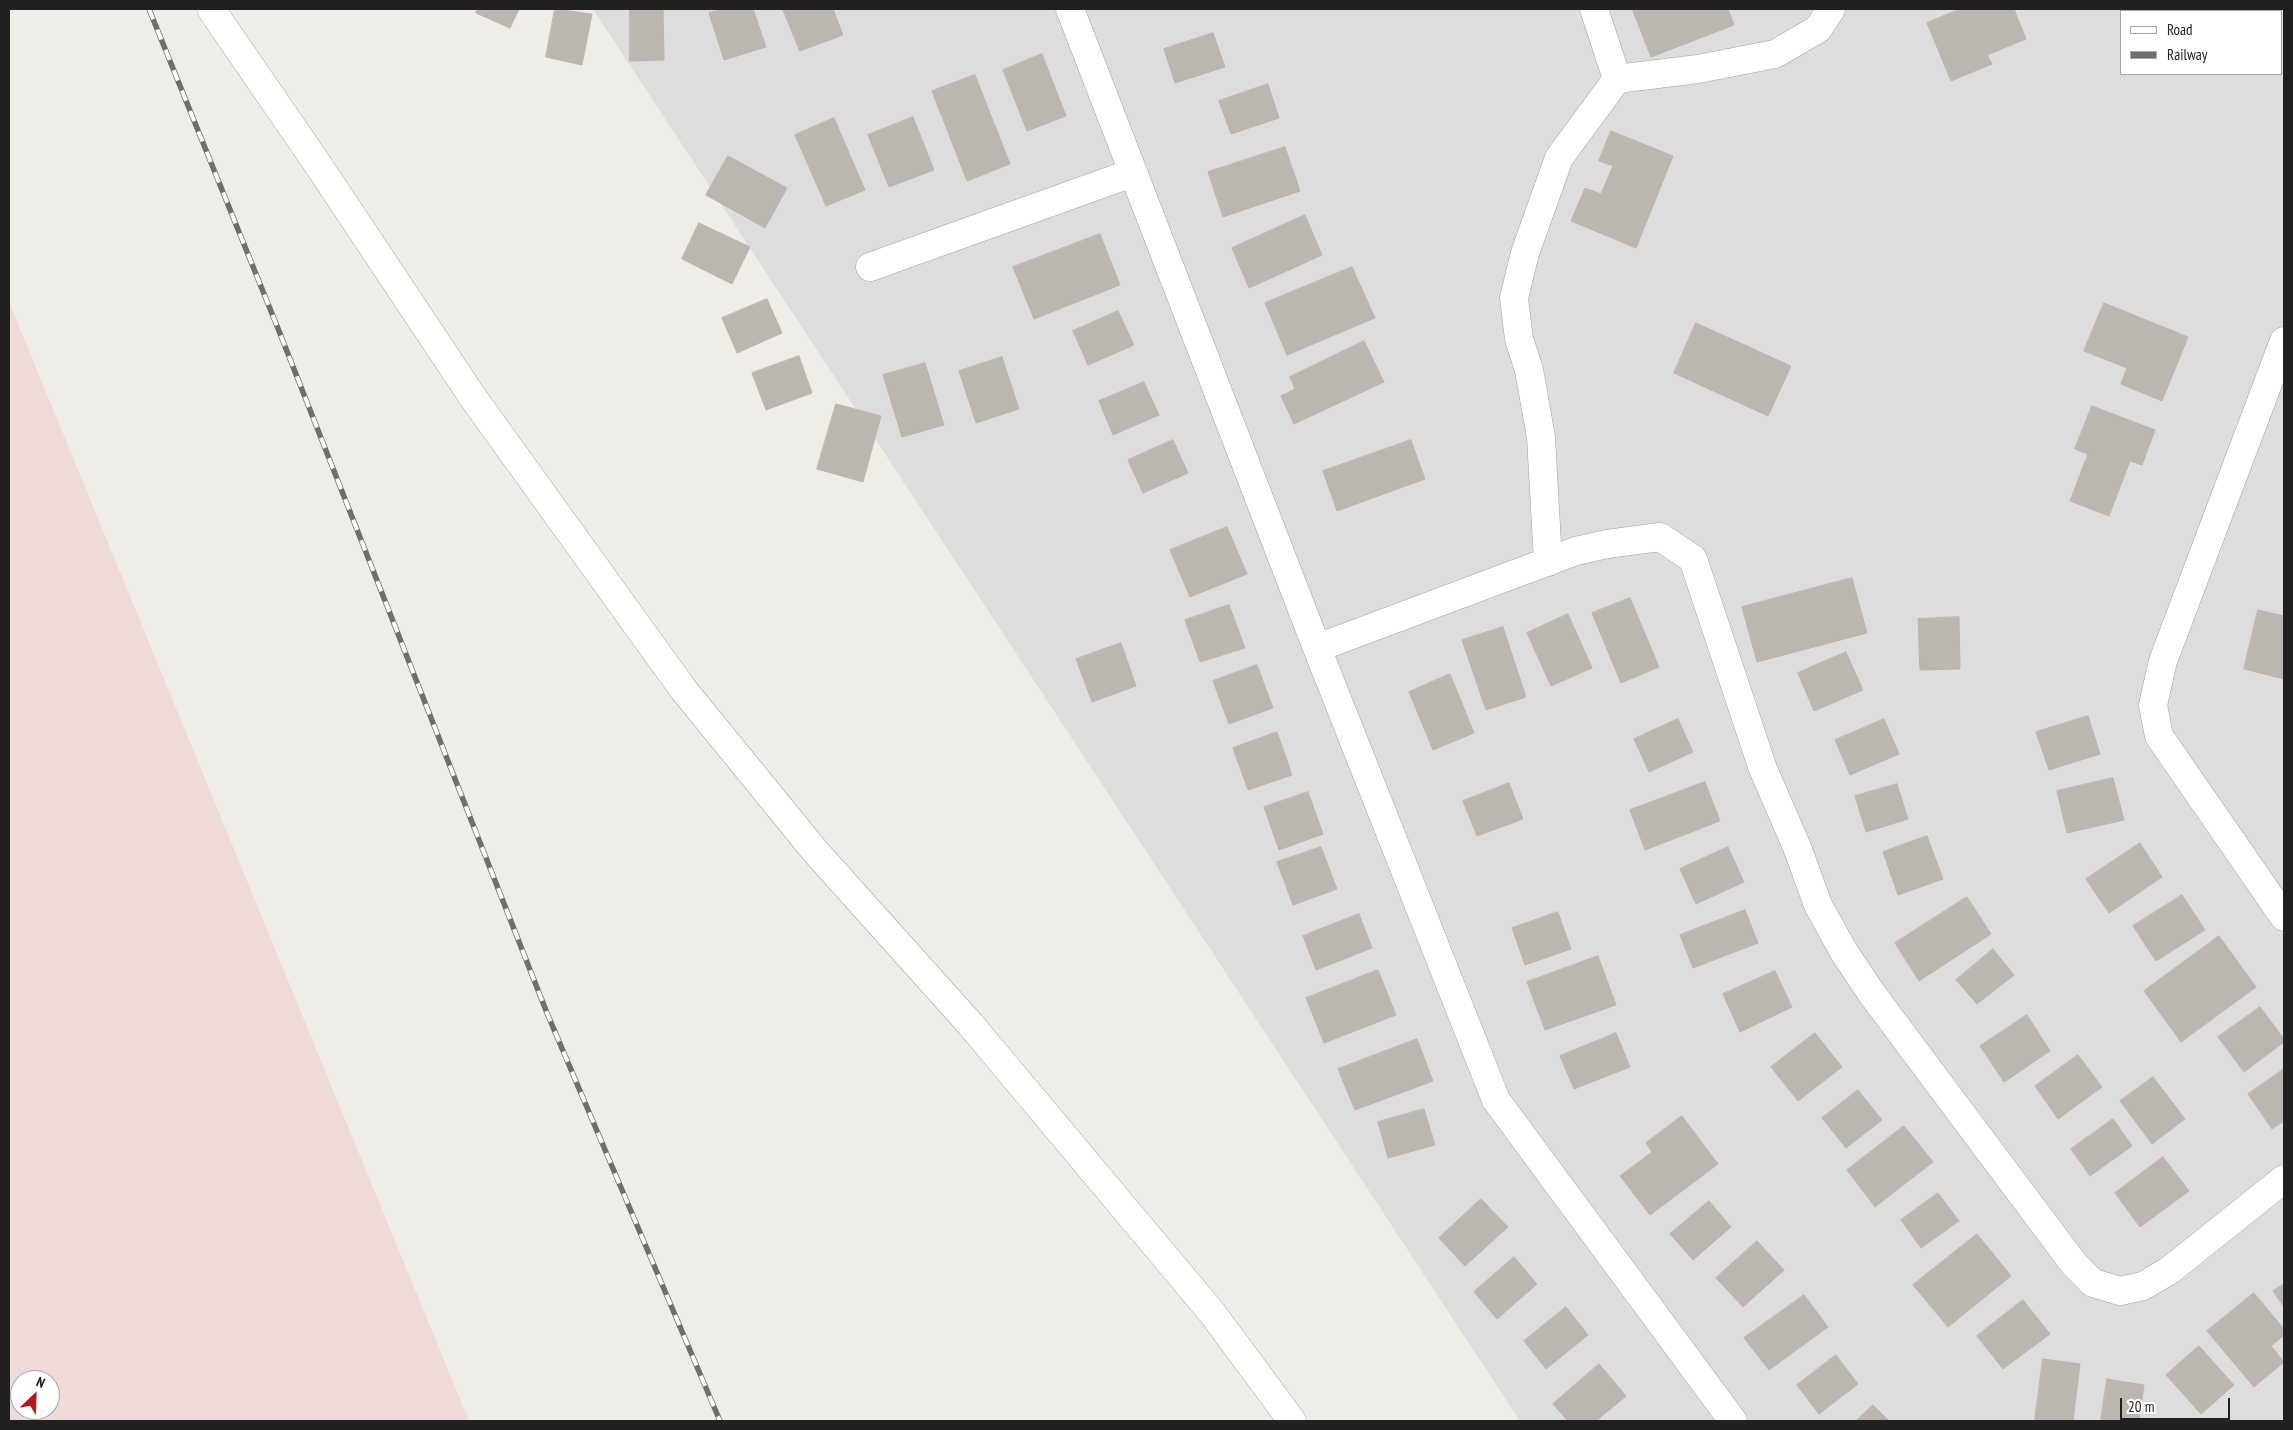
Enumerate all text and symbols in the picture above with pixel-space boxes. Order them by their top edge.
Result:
legend [2120,10,2283,75]
text: Road [2167,20,2193,39]
text: Railway [2167,45,2207,64]
north arrow [10,1370,60,1420]
text: N [34,1372,48,1392]
scale bar [2123,1388,2233,1420]
text: 20 m [2128,1397,2154,1416]

